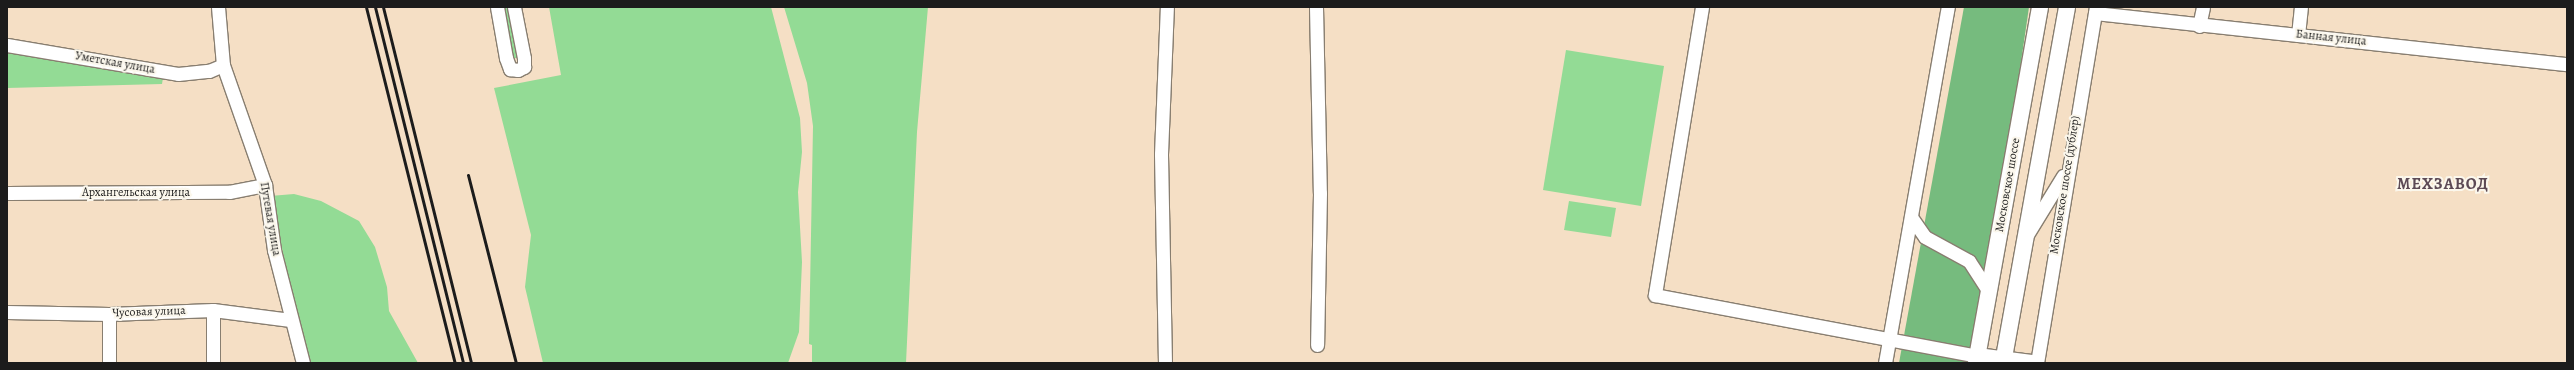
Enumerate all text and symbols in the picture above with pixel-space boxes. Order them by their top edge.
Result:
street label: Банная улица [2295,27,2367,49]
street label: Уметская улица [74,49,156,77]
street label: Московское шоссе (дублер) [2047,115,2083,255]
street label: Московское шоссе [1993,137,2023,233]
district label: МЕХЗАВОД [2397,174,2489,194]
street label: Путевая улица [256,181,284,257]
street label: Архангельская улица [82,186,190,200]
street label: Чусовая улица [112,304,186,320]

